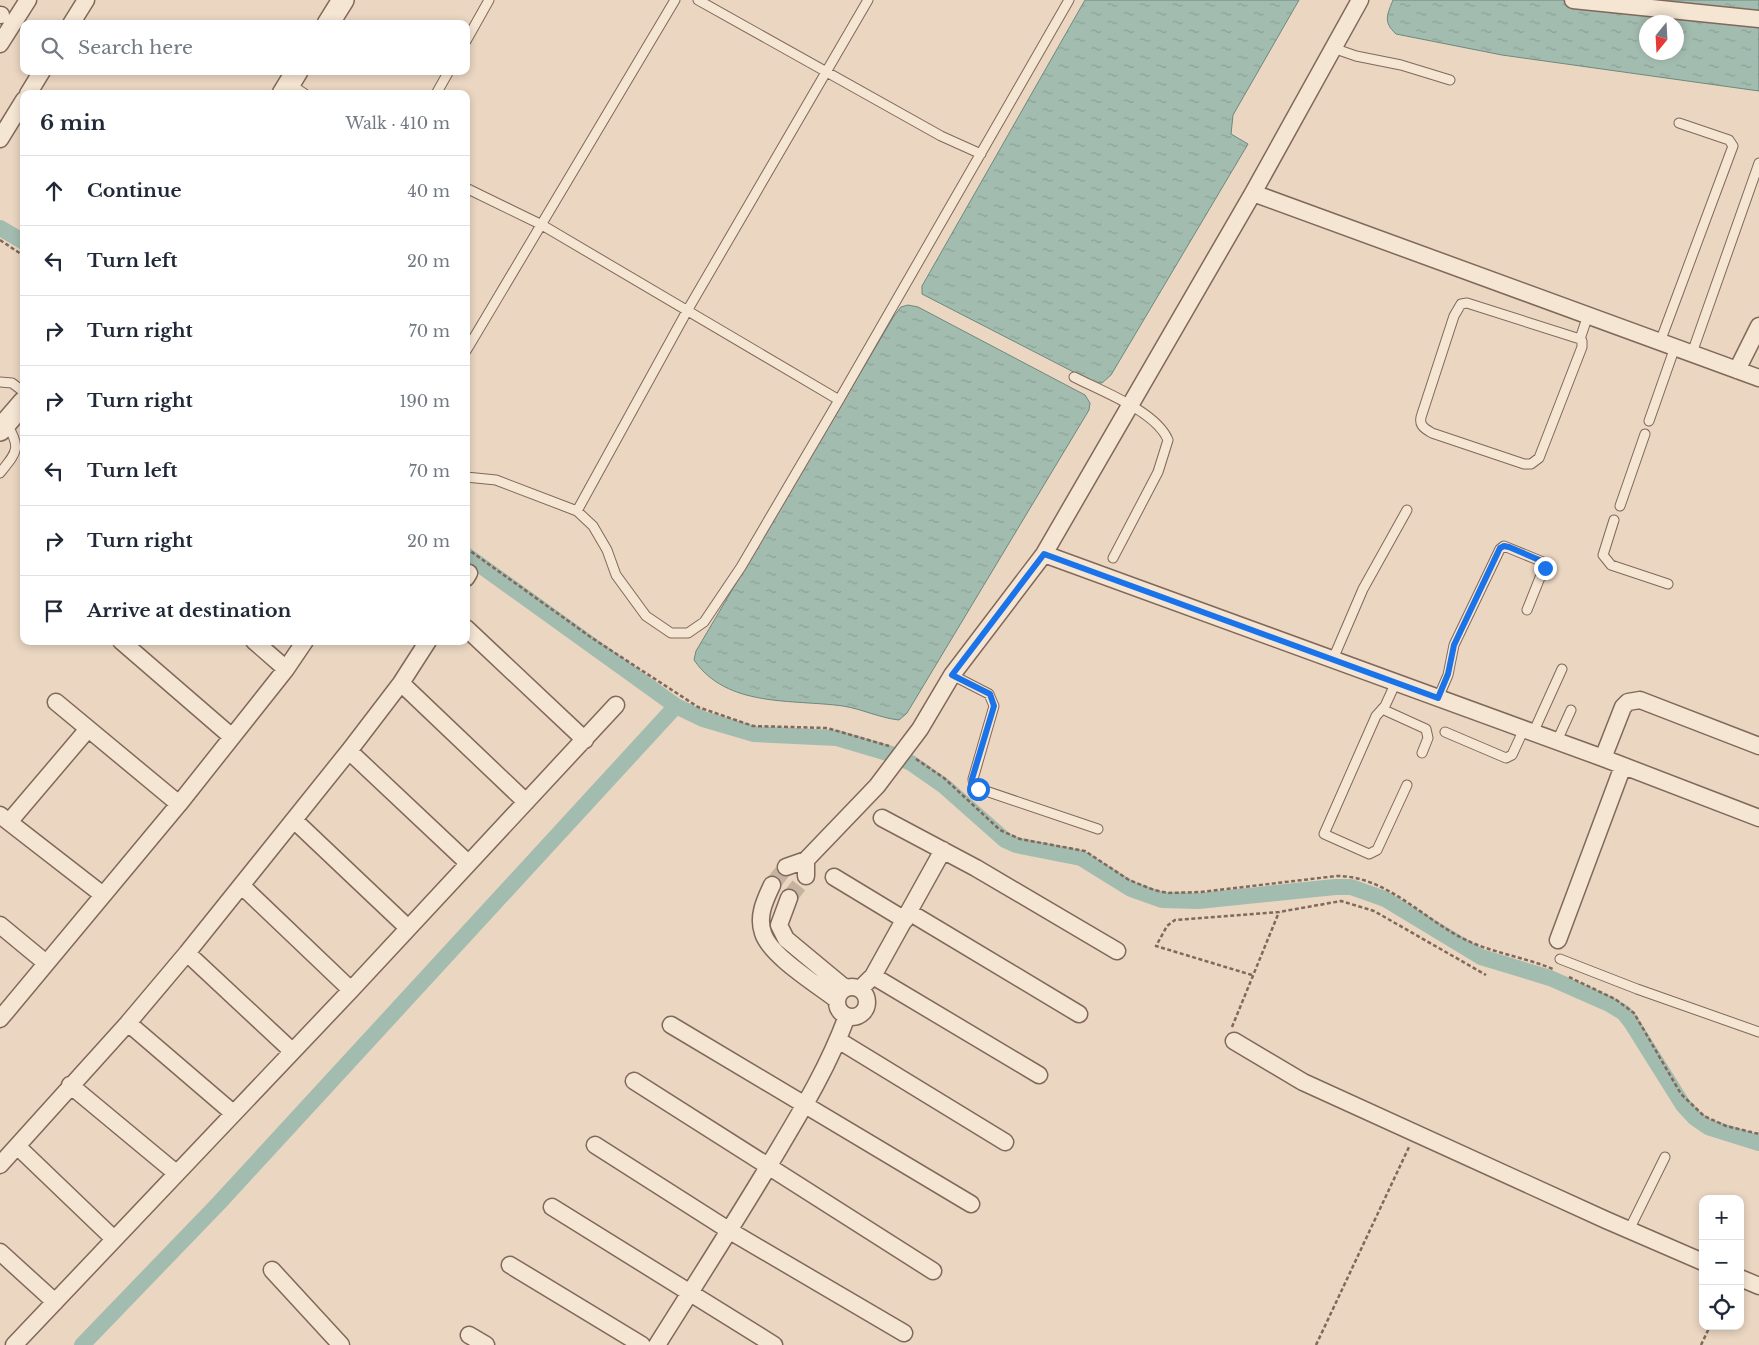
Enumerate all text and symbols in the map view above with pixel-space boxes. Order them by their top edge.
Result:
north arrow [1639,15,1684,60]
search box [20,20,470,75]
icon: search [38,34,66,62]
text: Search here [78,36,193,59]
text: 6 min [40,110,106,136]
text: Walk · 410 m [345,113,450,133]
icon: ahead [40,177,68,205]
text: Continue [87,179,182,202]
text: 40 m [407,181,450,201]
icon: left [40,247,68,275]
text: Turn left [87,249,178,272]
text: 20 m [407,251,450,271]
icon: right [40,317,68,345]
text: Turn right [87,319,193,342]
text: 70 m [409,321,450,341]
icon: right [40,387,68,415]
text: Turn right [87,389,193,412]
text: 190 m [399,391,450,411]
icon: left [40,457,68,485]
text: Turn left [87,459,178,482]
text: 70 m [409,461,450,481]
icon: right [40,527,68,555]
text: Turn right [87,529,193,552]
text: 20 m [407,531,450,551]
route end [1534,557,1557,580]
icon: arrive [40,597,68,625]
text: Arrive at destination [87,599,291,622]
route start [967,778,990,801]
map controls [1699,1195,1744,1330]
button: + [1699,1195,1744,1240]
button: − [1699,1240,1744,1285]
button: locate [1699,1285,1744,1330]

